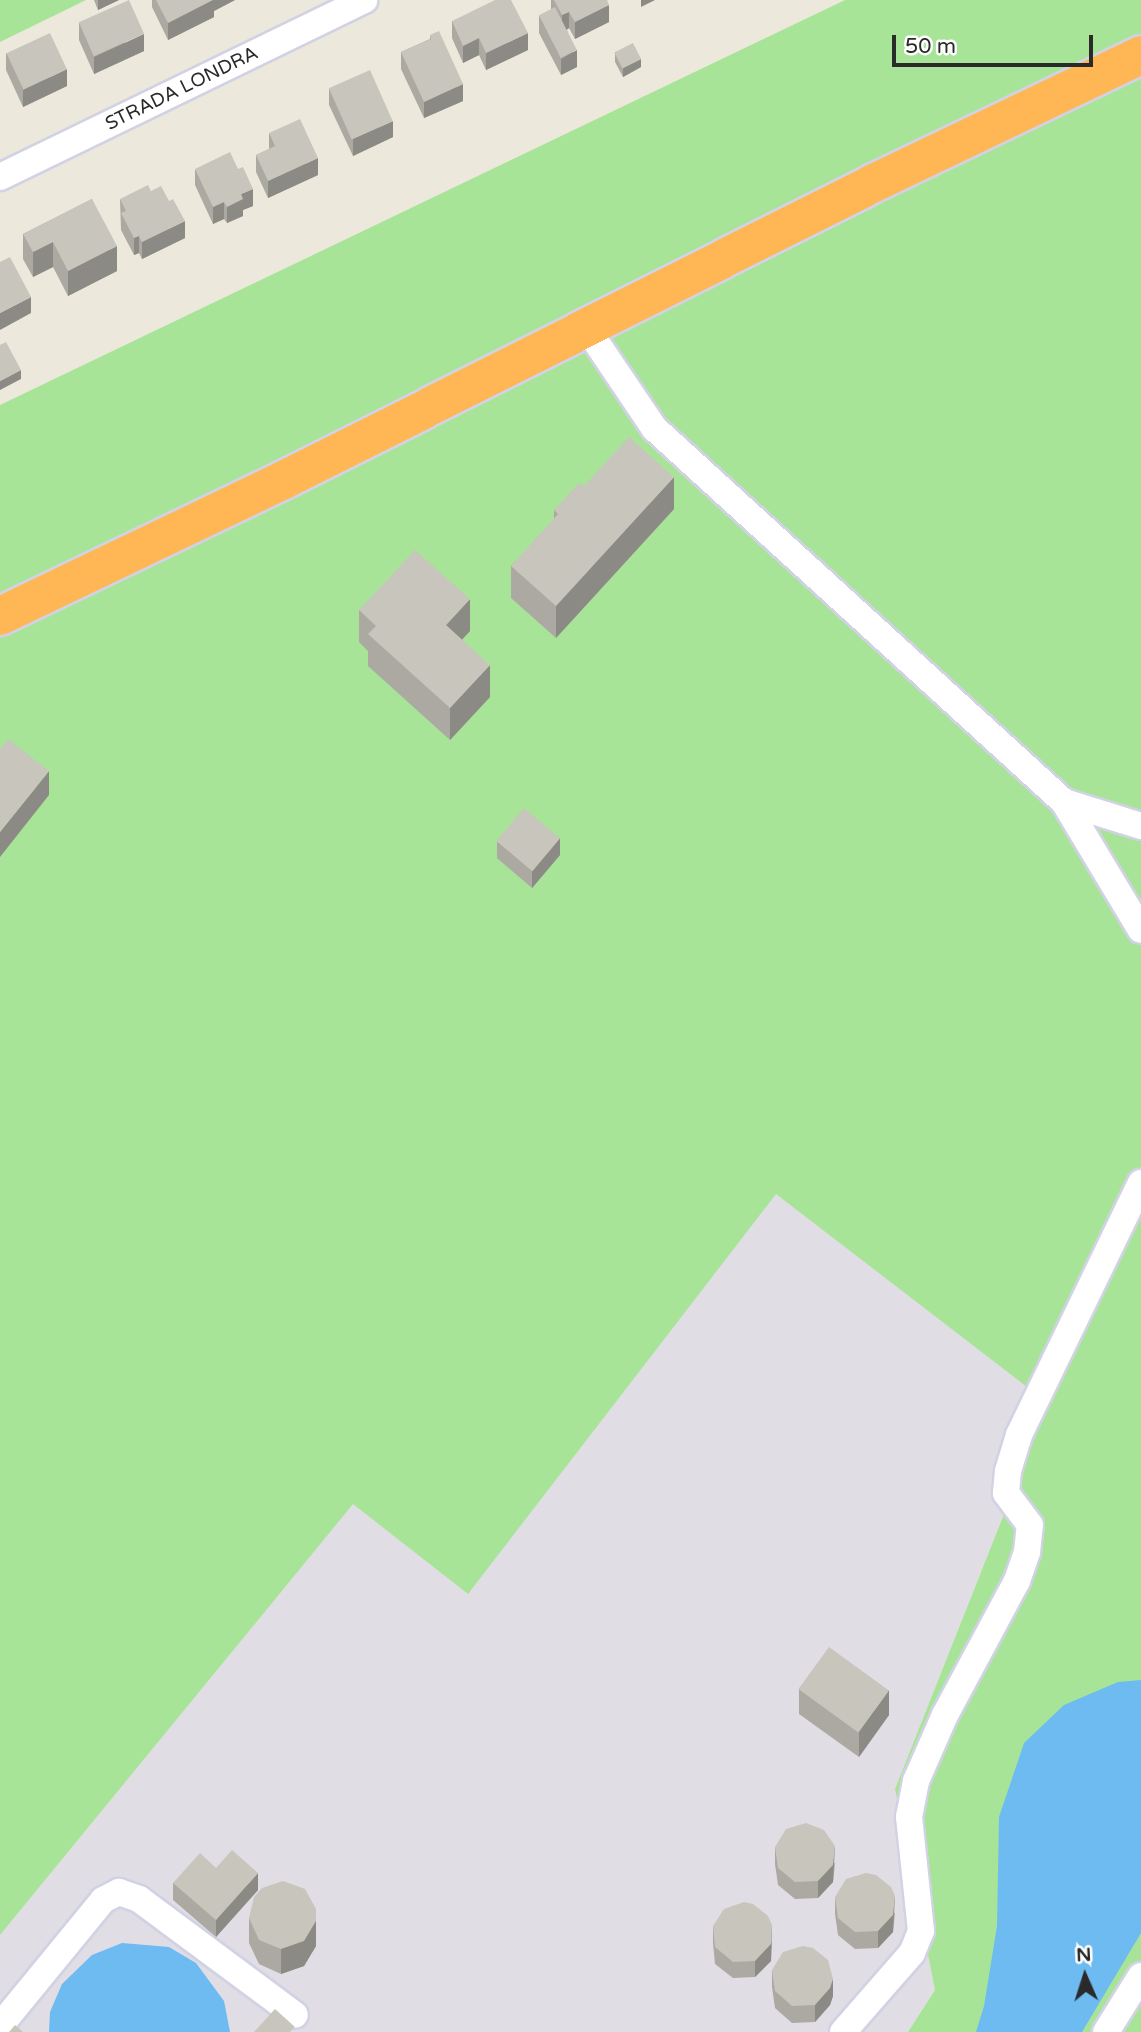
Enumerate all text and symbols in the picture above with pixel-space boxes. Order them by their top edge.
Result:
scale bar [896,21,1097,65]
text: 50 m [905,34,956,59]
street label: STRADA LONDRA [102,42,262,136]
north arrow [1050,1941,1120,2011]
text: N [1076,1944,1092,1966]

